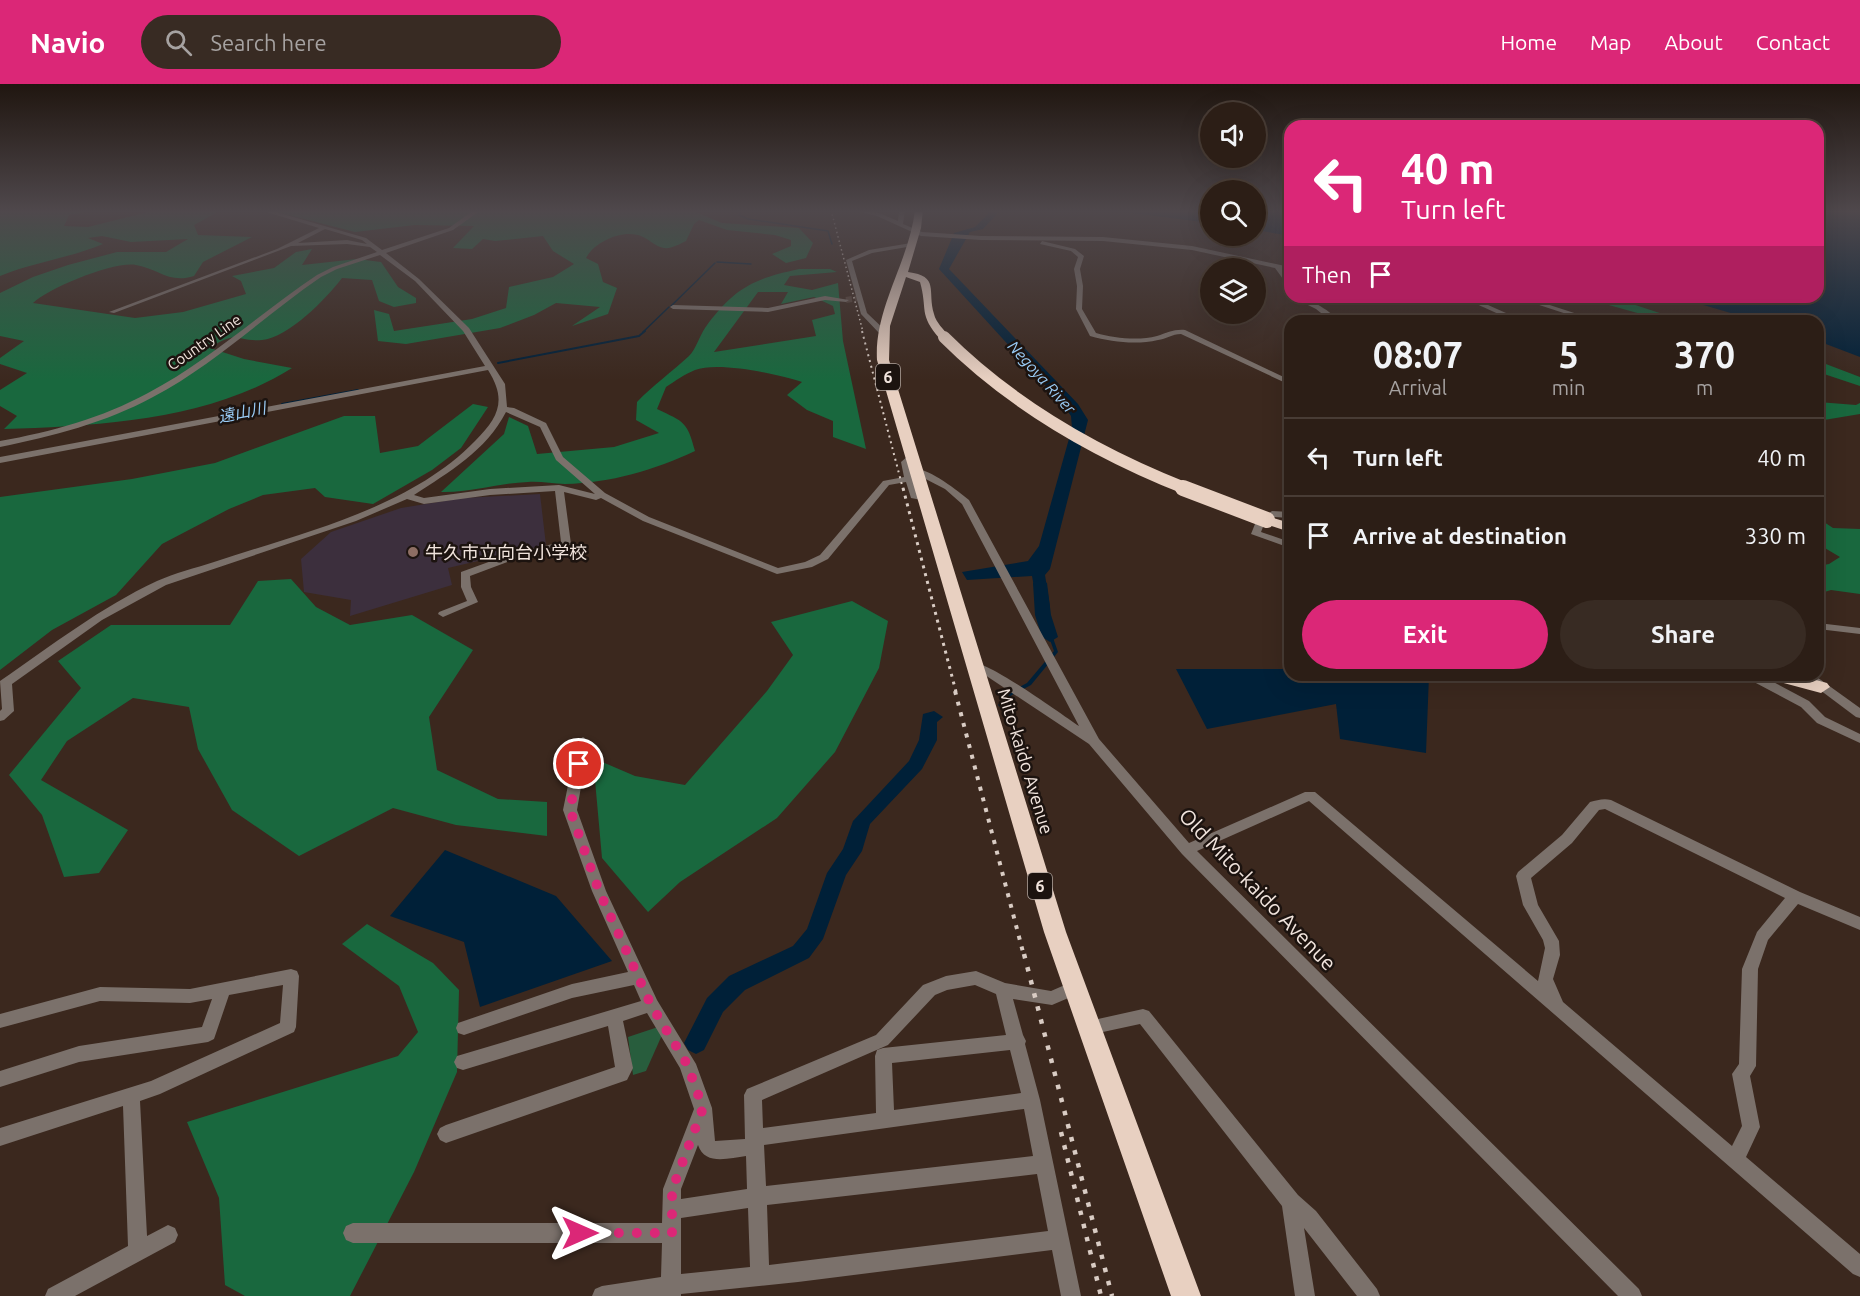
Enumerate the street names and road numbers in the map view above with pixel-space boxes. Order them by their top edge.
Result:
street label: Country Line [164,310,244,374]
road number: 6 [876,364,900,390]
street label: Mito-kaido Avenue [994,686,1058,836]
street label: Old Mito-kaido Avenue [1175,803,1341,975]
road number: 6 [1028,873,1052,899]

